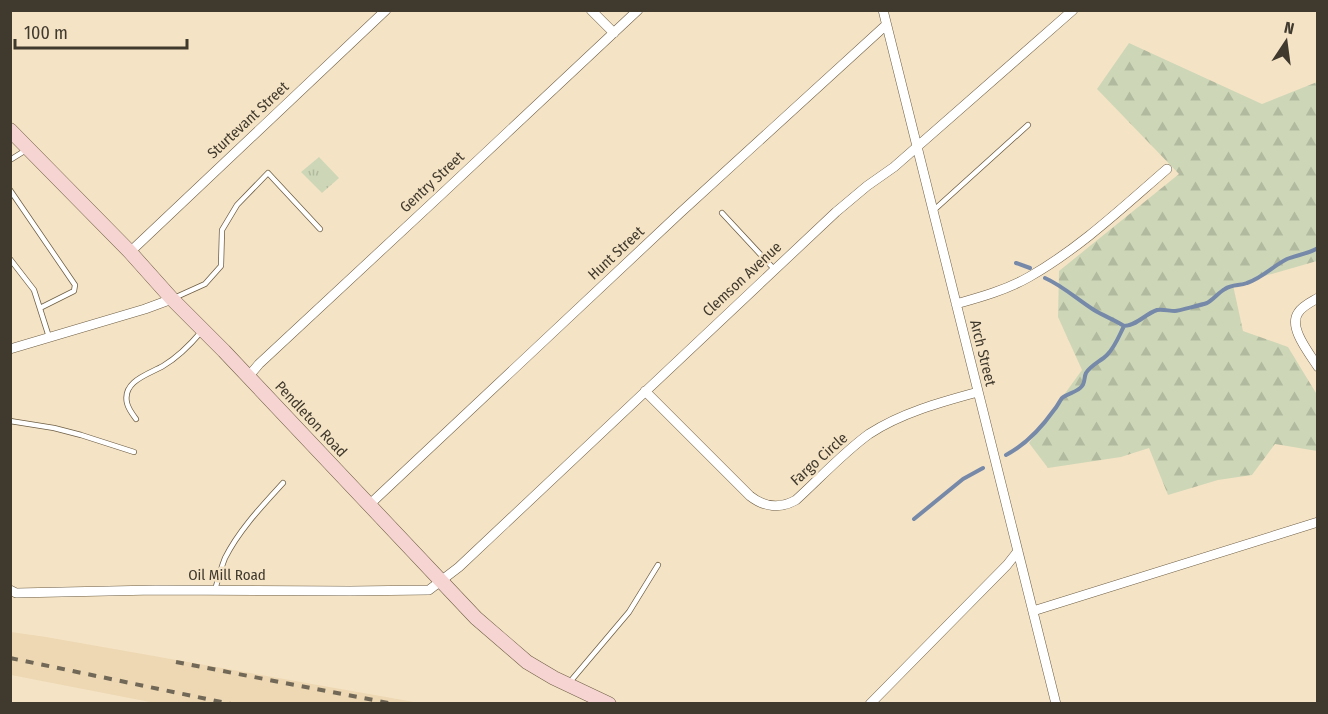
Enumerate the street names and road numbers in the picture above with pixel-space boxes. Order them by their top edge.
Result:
street label: Sturtevant Street [204,78,292,162]
street label: Gentry Street [396,148,468,216]
street label: Hunt Street [584,222,648,284]
street label: Clemson Avenue [699,238,785,320]
street label: Arch Street [966,318,1000,388]
street label: Pendleton Road [271,377,351,461]
street label: Fargo Circle [787,429,851,489]
street label: Oil Mill Road [188,566,266,584]

